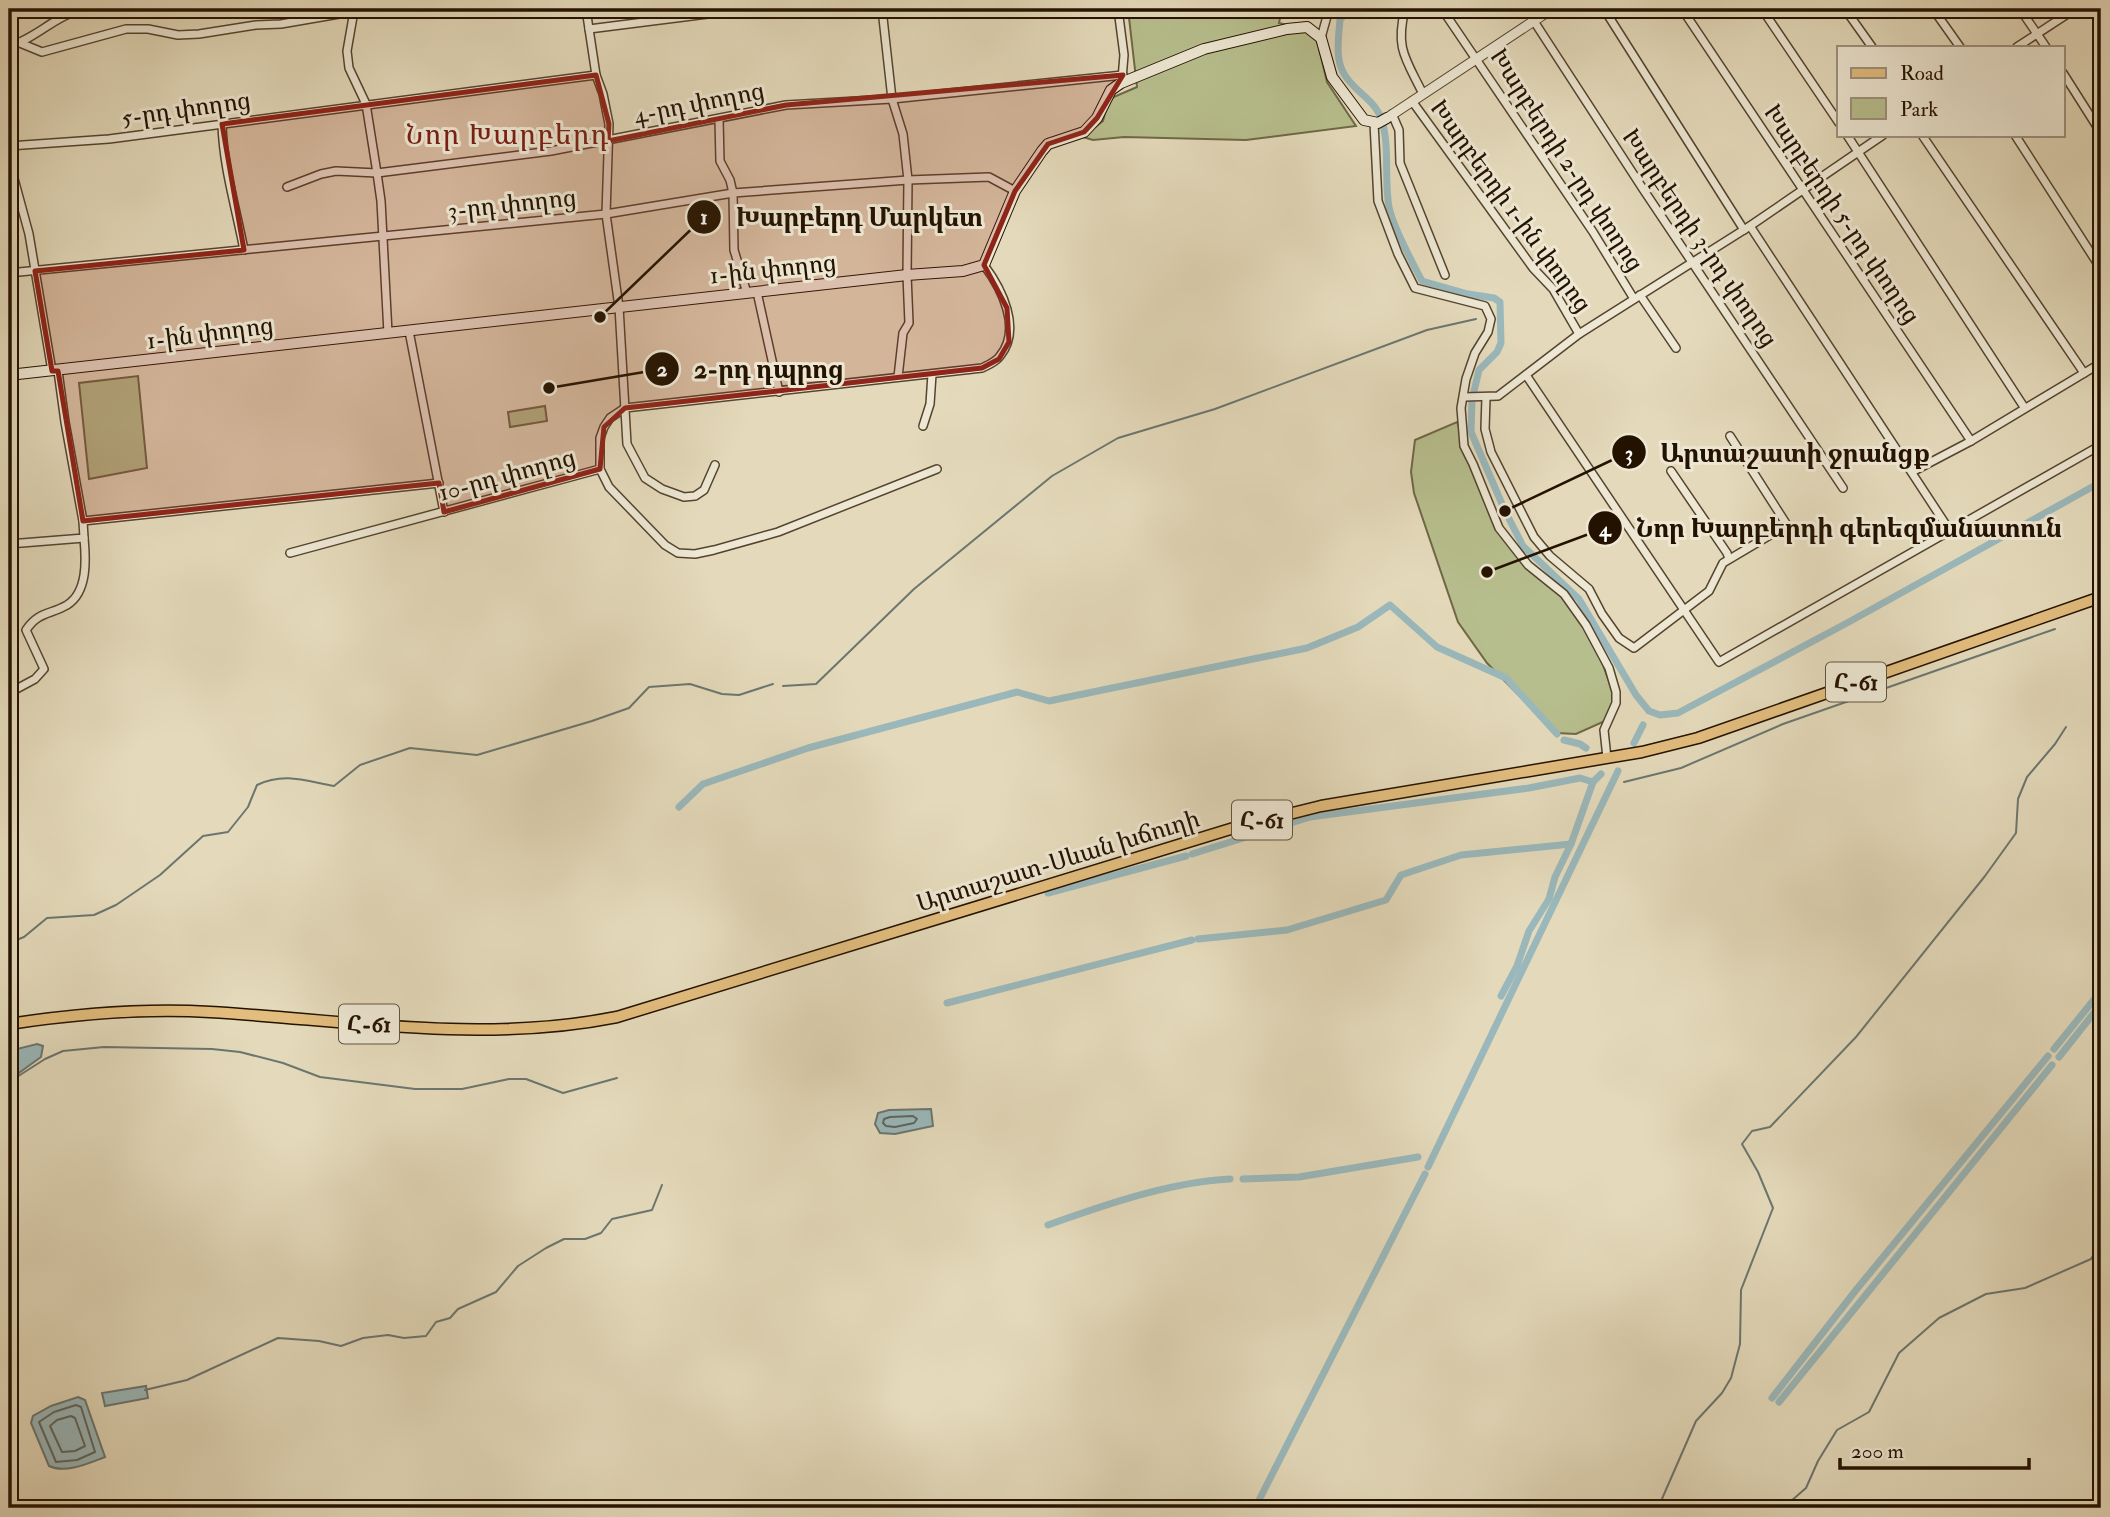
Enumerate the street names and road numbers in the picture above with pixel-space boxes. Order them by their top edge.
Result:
street label: Խարբերդի 2-րդ փողոց [1483,43,1650,278]
street label: 4-րդ փողոց [631,76,767,131]
street label: 5-րդ փողոց [120,85,253,134]
street label: Խարբերդի 1-ին փողոց [1423,94,1598,319]
street label: Խարբերդի 5-րդ փողոց [1757,99,1927,330]
street label: Խարբերդի 3-րդ փողոց [1615,123,1784,353]
street label: 3-րդ փողոց [446,182,578,227]
street label: 1-ին փողոց [708,247,838,292]
street label: 1-ին փողոց [145,310,275,357]
street label: 10-րդ փողոց [435,442,579,509]
road number: Հ-61 [1826,662,1886,702]
road number: Հ-61 [1232,800,1292,840]
street label: Արտաշատ-Սևան խճուղի [913,804,1203,919]
road number: Հ-61 [339,1004,399,1044]

